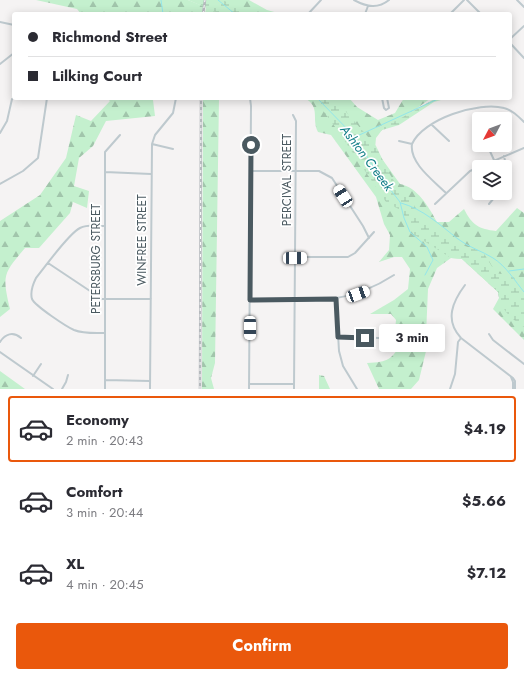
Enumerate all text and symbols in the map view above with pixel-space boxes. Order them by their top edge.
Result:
text: Richmond Street [52,26,167,48]
text: Lilking Court [52,65,142,87]
north arrow [472,112,512,152]
map controls [472,112,512,200]
water label: Ashton Creeek [335,120,398,195]
street label: PERCIVAL STREET [278,133,296,226]
route start [242,136,260,154]
button: layers [472,160,512,200]
car [331,183,355,209]
street label: WINFREE STREET [133,194,151,286]
street label: PETERSBURG STREET [87,204,105,314]
car [283,252,307,264]
car [345,284,371,304]
car [244,316,256,340]
callout: 3 min [379,324,445,352]
text: 3 min [395,328,429,347]
route end [356,329,374,347]
text: Economy [66,409,129,431]
icon: car [18,411,54,447]
text: $4.19 [464,418,506,440]
text: 2 min · 20:43 [66,431,143,450]
text: Comfort [66,481,123,503]
icon: car [18,483,54,519]
text: $5.66 [462,490,506,512]
text: 3 min · 20:44 [66,503,143,522]
text: XL [66,553,84,575]
icon: car [18,555,54,591]
text: $7.12 [467,562,506,584]
text: 4 min · 20:45 [66,575,144,594]
button: Confirm [16,623,508,669]

